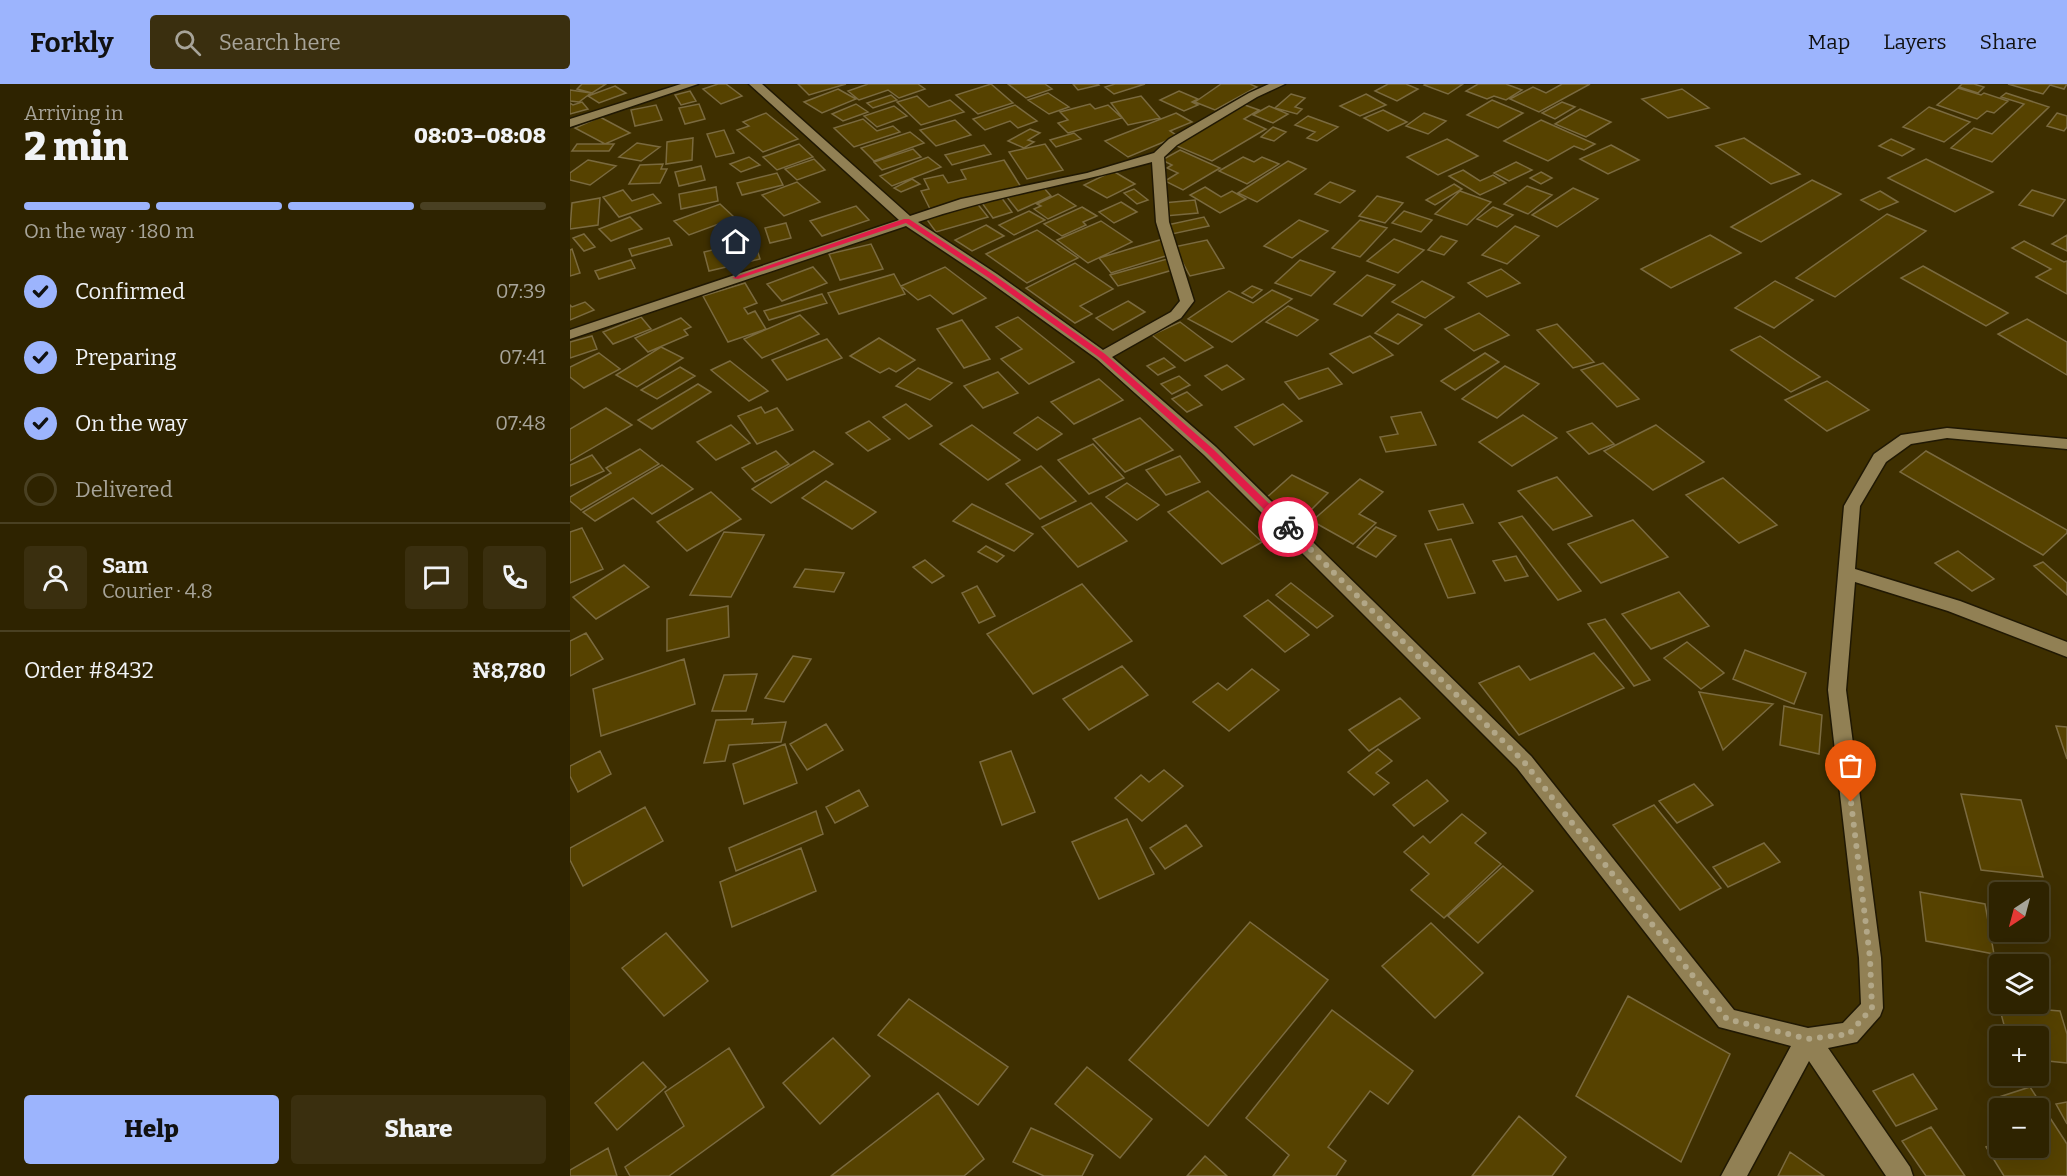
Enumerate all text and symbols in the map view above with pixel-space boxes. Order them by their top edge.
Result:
search box [150,15,570,69]
text: Forkly [30,26,114,59]
icon: search [171,26,204,59]
text: Search here [219,29,341,56]
text: Map [1808,29,1850,55]
text: Layers [1883,29,1947,55]
text: Share [1980,29,2037,55]
text: Arriving in [24,101,123,125]
text: 08:03–08:08 [414,122,546,149]
text: 2 min [24,124,128,170]
pin [710,216,761,278]
text: On the way · 180 m [24,219,194,243]
icon: home [719,225,752,258]
icon: check [24,275,57,308]
text: Confirmed [75,278,185,305]
text: 07:39 [496,279,546,303]
icon: check [24,341,57,374]
text: Preparing [75,344,177,371]
text: 07:41 [499,345,546,369]
icon: check [24,407,57,440]
text: On the way [75,410,187,437]
text: 07:48 [495,411,546,435]
text: Delivered [75,476,173,503]
courier [1258,497,1318,557]
icon: bike [1272,511,1305,544]
button: person [24,546,87,609]
button: chat [405,546,468,609]
button: phone [483,546,546,609]
text: Sam [102,552,148,579]
text: Courier · 4.8 [102,579,213,603]
text: Order #8432 [24,657,154,684]
text: ₦8,780 [472,657,546,684]
pin [1825,740,1876,802]
icon: bag [1834,749,1867,782]
north arrow [1989,882,2049,942]
map controls [1989,882,2049,1158]
button: layers [1989,954,2049,1014]
button: + [1989,1026,2049,1086]
button: Help [24,1095,279,1164]
button: Share [291,1095,546,1164]
button: − [1989,1098,2049,1158]

